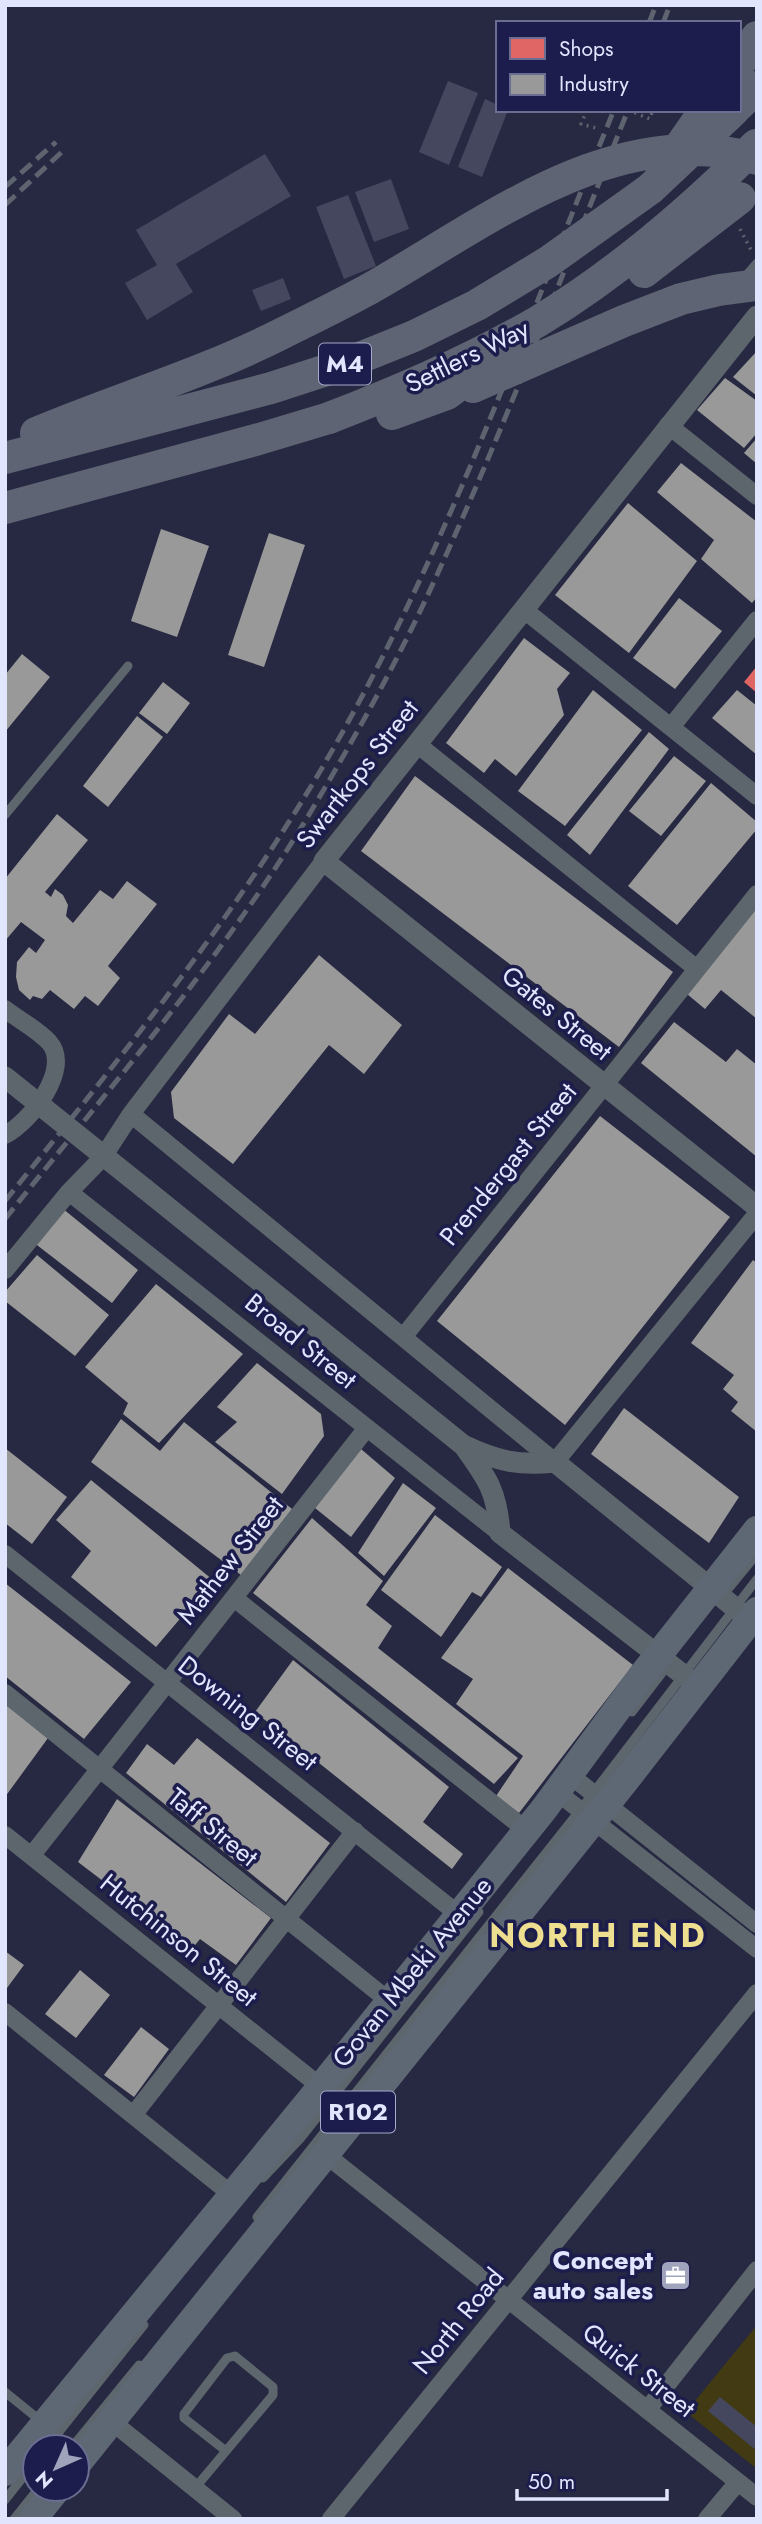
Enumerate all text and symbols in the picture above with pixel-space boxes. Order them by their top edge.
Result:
legend [496,21,741,112]
text: Shops [559,34,613,64]
text: Industry [559,69,630,99]
street label: Settlers Way [399,309,536,402]
road number: M4 [319,344,371,384]
street label: Swartkops Street [287,691,428,857]
street label: Gates Street [494,957,621,1070]
street label: Prendergast Street [430,1074,586,1254]
street label: Broad Street [237,1284,366,1399]
street label: Mathew Street [168,1487,293,1632]
street label: Downing Street [170,1646,326,1780]
street label: Taff Street [160,1779,267,1876]
street label: Hutchinson Street [92,1864,267,2016]
street label: Govan Mbeki Avenue [323,1868,501,2076]
district label: NORTH END [489,1912,707,1959]
road number: R102 [321,2092,395,2132]
place label: Concept auto sales [533,2241,654,2309]
office icon: Concept auto sales [659,2258,693,2292]
street label: North Road [403,2260,513,2382]
street label: Quick Street [574,2314,704,2427]
north arrow [21,2433,91,2503]
scale bar [517,2458,668,2502]
text: N [29,2465,59,2495]
text: 50 m [528,2467,575,2497]

